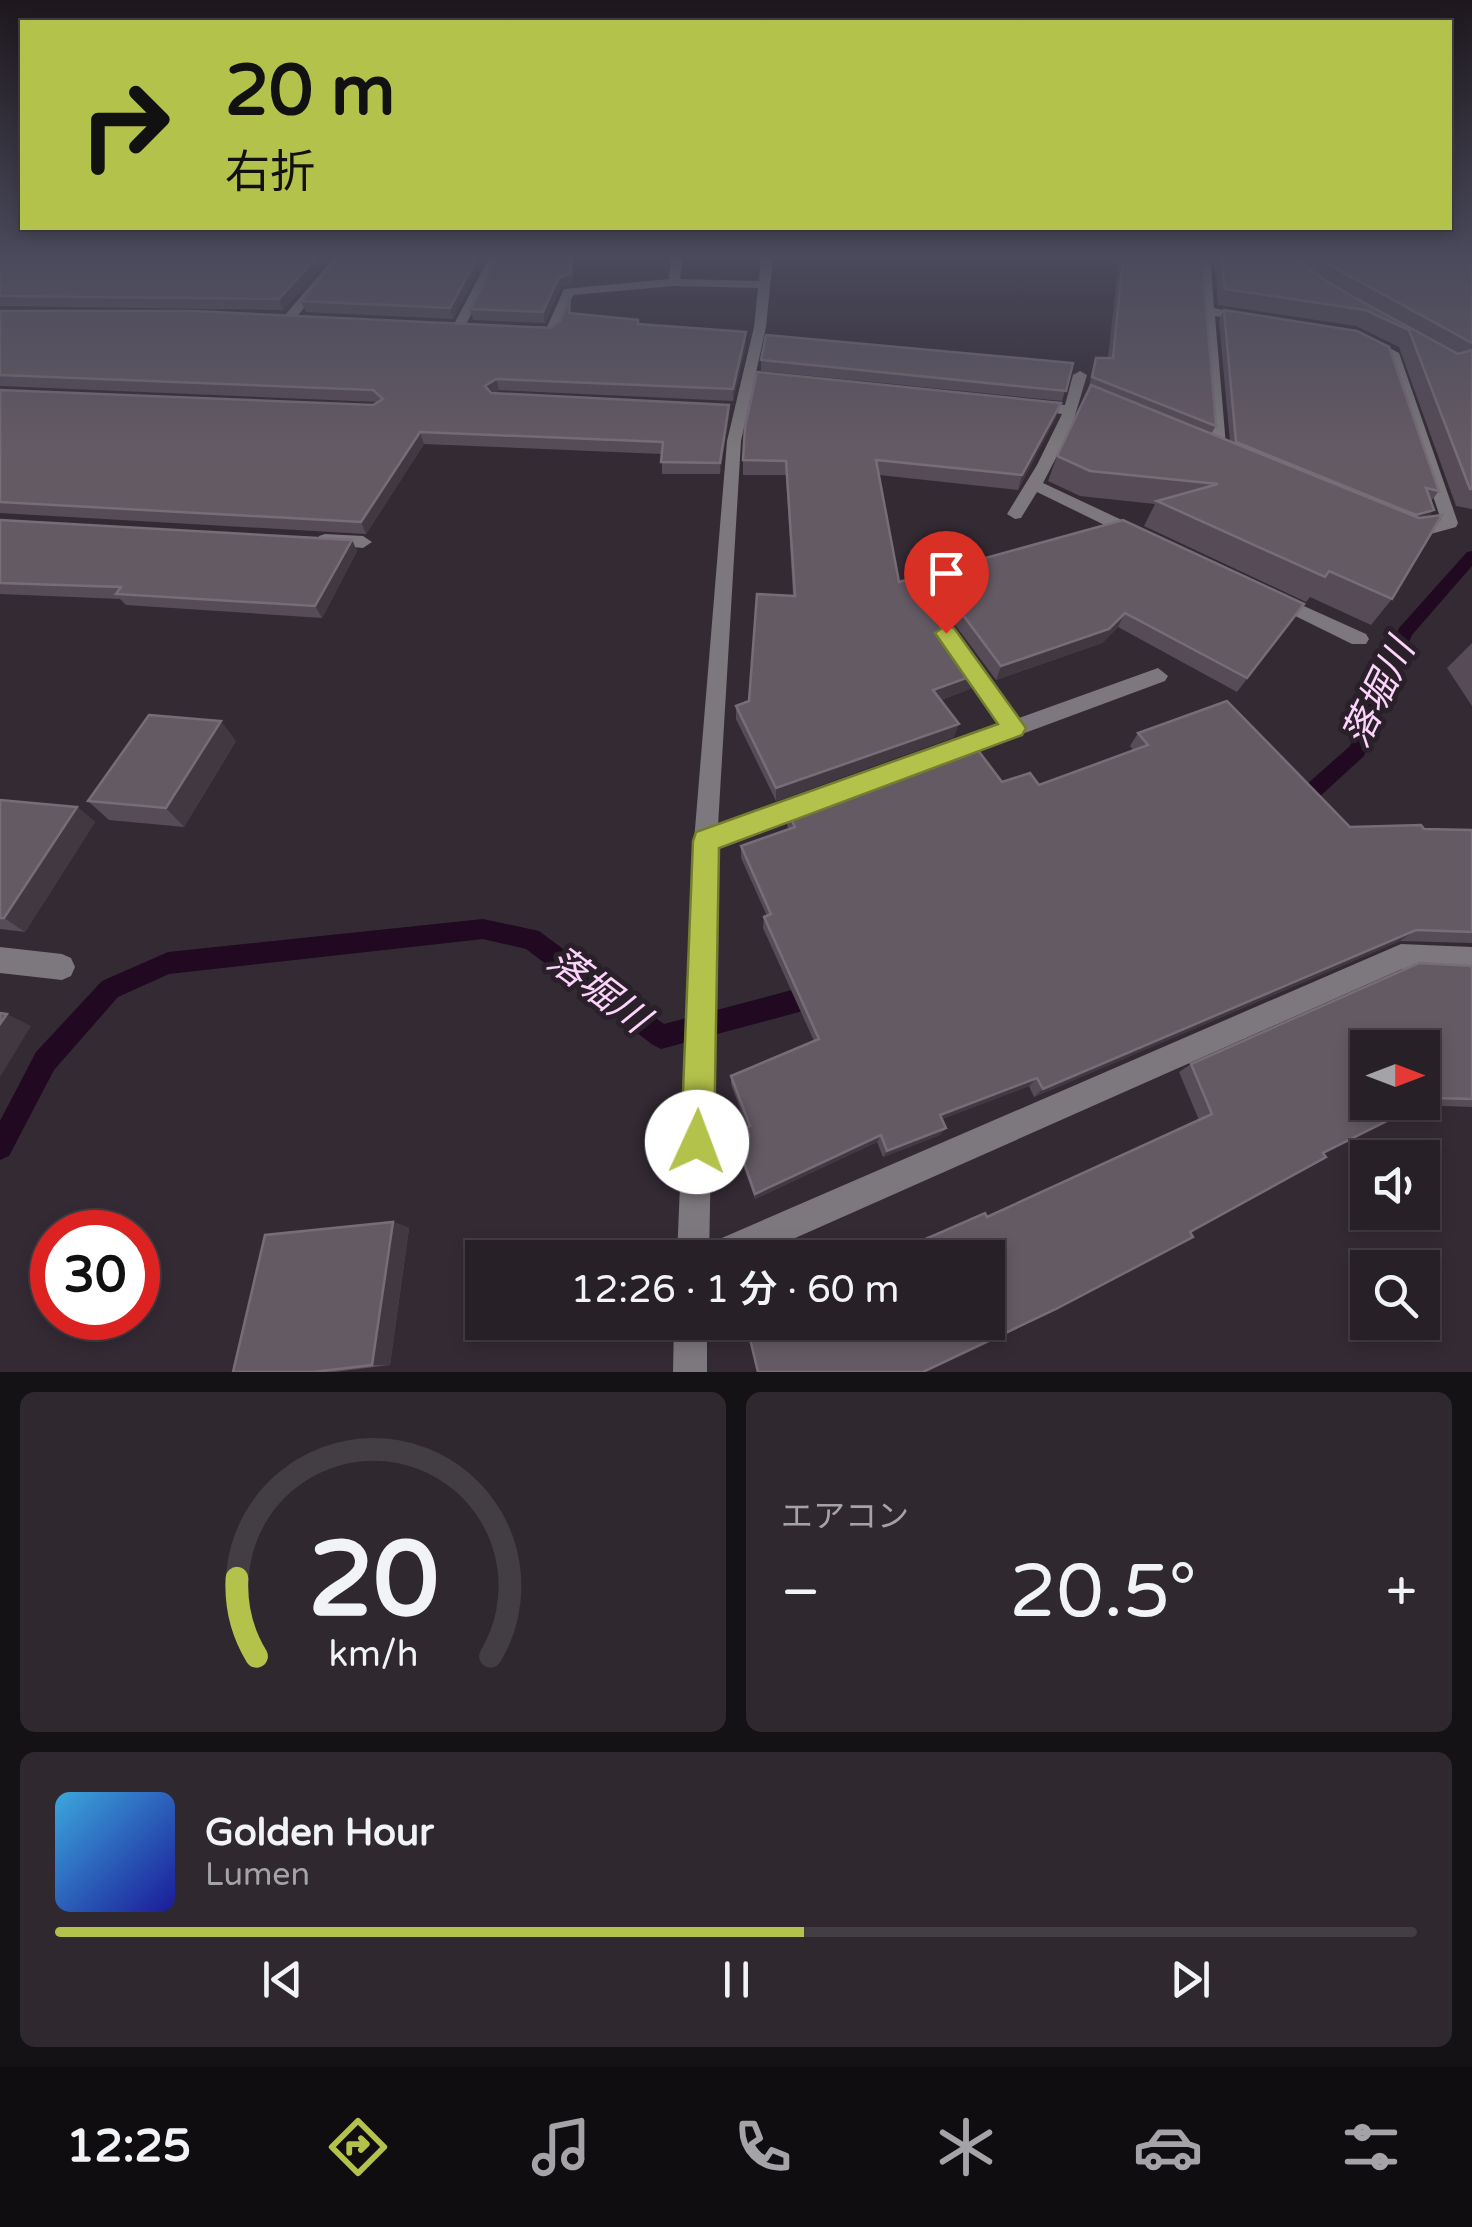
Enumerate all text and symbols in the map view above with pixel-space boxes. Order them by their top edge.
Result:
text: 20 m [225,50,395,134]
icon: right [60,60,190,190]
text: 右折 [225,146,315,200]
pin [904,531,989,634]
icon: arrive [919,546,974,601]
water label: 落堀川 [1333,628,1426,754]
water label: 落堀川 [539,937,661,1045]
north arrow [1350,1030,1440,1120]
map controls [1350,1030,1440,1340]
position arrow [645,1090,749,1194]
button: sound [1350,1140,1440,1230]
speed limit sign: 30 [30,1210,160,1340]
button: search [1350,1250,1440,1340]
text: 12:26 · 1 分 · 60 m [571,1267,899,1313]
text: エアコン [781,1498,909,1536]
text: 20 [308,1519,438,1644]
text: 20.5° [1009,1547,1197,1637]
text: − [781,1560,820,1626]
text: + [1386,1560,1417,1626]
text: km/h [328,1633,418,1676]
text: Golden Hour [205,1810,434,1856]
text: Lumen [205,1856,310,1894]
icon: previous [255,1952,310,2007]
icon: pause [709,1952,764,2007]
icon: next [1163,1952,1218,2007]
icon: directions [323,2112,393,2182]
icon: music [526,2112,596,2182]
icon: phone [728,2112,798,2182]
icon: climate [931,2112,1001,2182]
icon: car [1133,2112,1203,2182]
icon: filters [1336,2112,1406,2182]
text: 12:25 [66,2120,191,2174]

